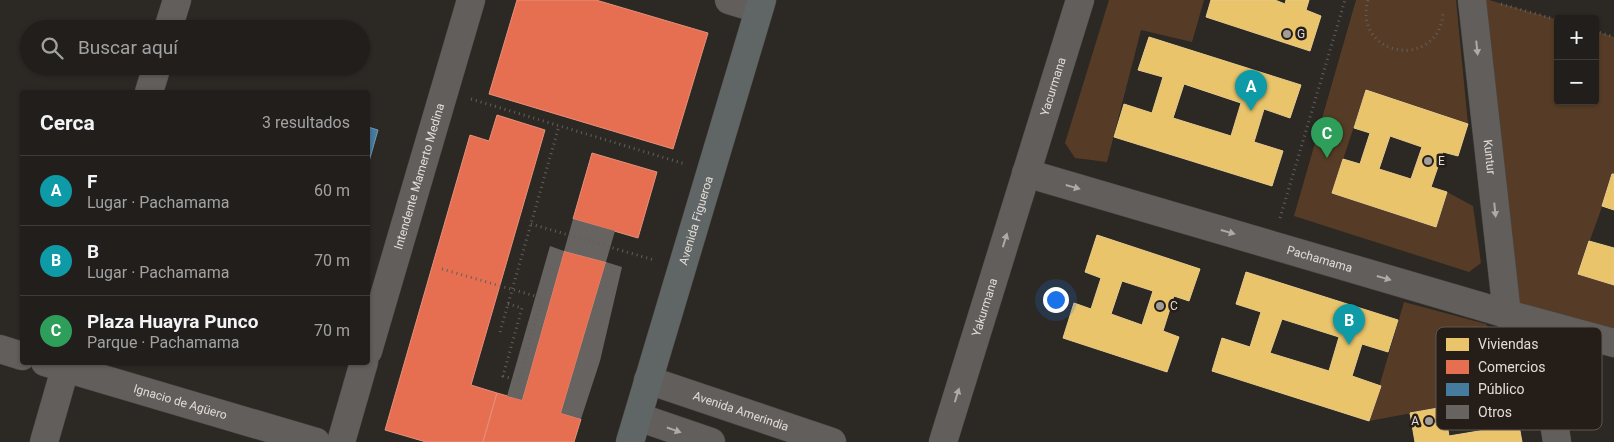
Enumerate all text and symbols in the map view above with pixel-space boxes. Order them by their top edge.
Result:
map controls [1554,15,1599,105]
button: + [1554,15,1599,60]
search box [20,20,370,75]
place label: G [1297,27,1305,41]
marker: G [1281,28,1293,40]
icon: search [38,34,66,62]
text: Buscar aquí [78,36,178,59]
one-way arrow [1473,41,1481,57]
street label: Yacurmana [1037,56,1069,118]
button: − [1554,60,1599,105]
pin: A [1235,70,1267,111]
street label: Intendente Mamerto Medina [391,102,447,251]
text: Cerca [40,111,95,135]
text: 3 resultados [262,113,350,132]
pin: C [1311,117,1343,158]
street label: Kuntur [1481,139,1498,175]
place label: E [1438,154,1445,168]
marker: E [1422,155,1434,167]
text: F [87,170,97,193]
street label: Avenida Figueroa [676,174,716,267]
text: A [51,181,61,200]
text: 60 m [314,181,350,200]
one-way arrow [1065,183,1080,191]
text: Lugar · Pachamama [87,193,229,212]
one-way arrow [1491,202,1499,218]
one-way arrow [1221,229,1236,237]
one-way arrow [1002,233,1009,248]
text: B [87,240,99,263]
street label: Pachamama [1285,243,1354,275]
text: B [51,251,61,270]
text: 70 m [314,251,350,270]
text: Lugar · Pachamama [87,263,229,282]
one-way arrow [1377,274,1392,282]
street label: Yakurmana [969,276,1000,338]
your location [1043,287,1069,313]
place label: C [1170,299,1178,313]
marker: C [1154,300,1166,312]
pin: B [1333,304,1365,345]
text: Plaza Huayra Punco [87,310,258,333]
text: C [51,321,61,340]
text: 70 m [314,321,350,340]
legend [1436,327,1602,430]
text: Parque · Pachamama [87,333,240,352]
text: Viviendas [1478,336,1538,352]
text: Comercios [1478,359,1545,375]
text: Público [1478,381,1525,397]
street label: Ignacio de Agüero [132,382,229,422]
one-way arrow [954,388,961,403]
street label: Avenida Amerindia [691,389,791,434]
text: Otros [1478,404,1512,420]
place label: A [1411,414,1419,428]
marker: A [1423,415,1435,427]
one-way arrow [667,426,682,434]

